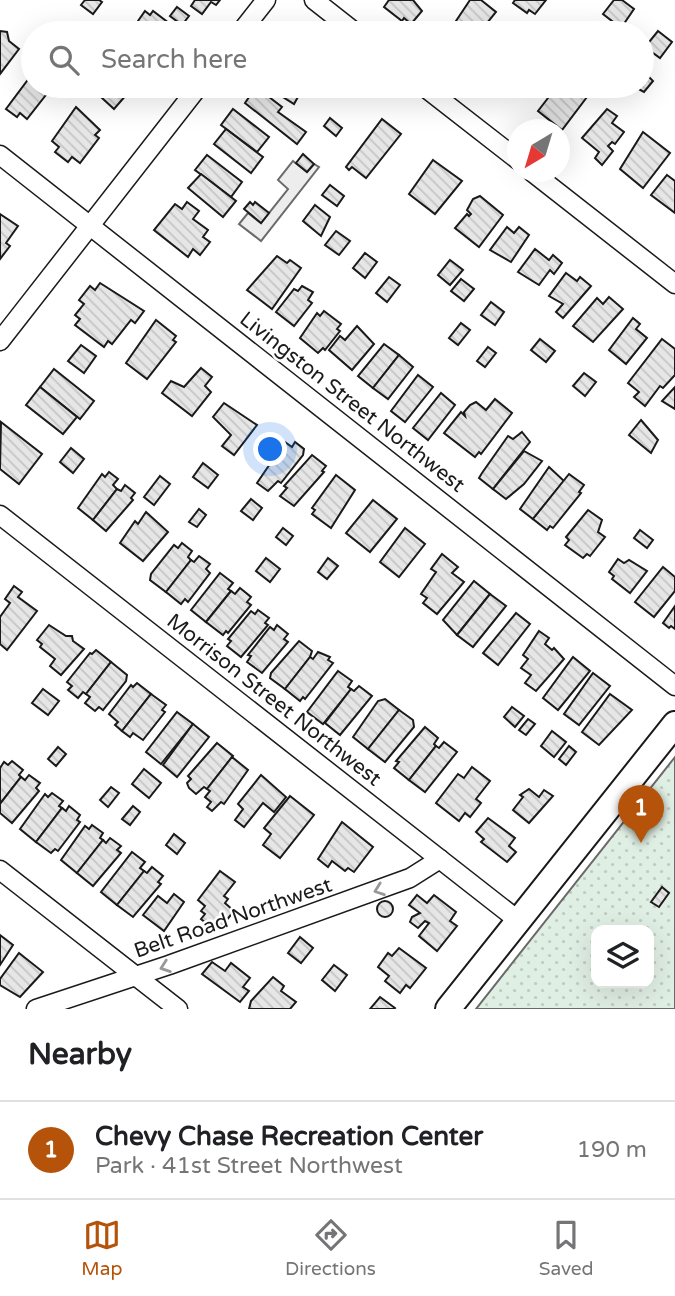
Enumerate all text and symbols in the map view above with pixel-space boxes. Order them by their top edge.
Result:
search box [21,21,654,98]
icon: search [45,41,83,79]
text: Search here [101,44,247,75]
north arrow [507,119,570,182]
street label: Livingston Street Northwest [235,306,469,498]
your location [253,432,287,466]
street label: Morrison Street Northwest [162,609,386,791]
pin: 1 [618,785,664,843]
street label: Belt Road Northwest [131,872,335,964]
one-way arrow [374,882,386,896]
map controls [591,925,654,988]
button: layers [591,925,654,988]
one-way arrow [160,959,172,973]
text: Nearby [28,1036,132,1073]
text: Chevy Chase Recreation Center [95,1121,483,1152]
text: 1 [44,1136,58,1164]
text: 190 m [577,1136,647,1164]
text: Park · 41st Street Northwest [95,1152,403,1180]
tab: Map [81,1216,122,1280]
tab: Directions [285,1216,376,1280]
tab: Saved [539,1216,594,1280]

